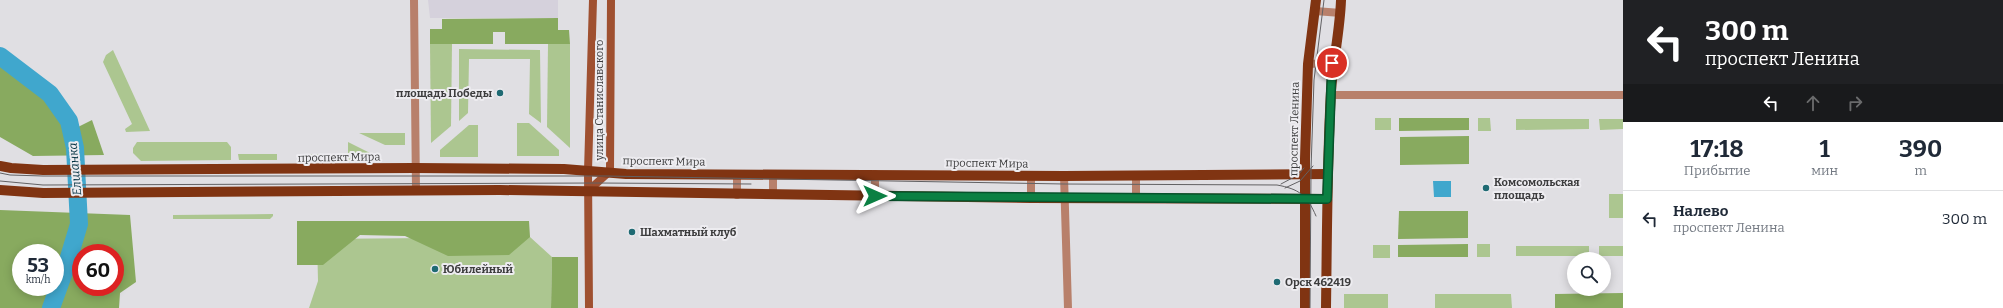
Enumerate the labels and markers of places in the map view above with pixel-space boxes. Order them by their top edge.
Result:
pin [1315,46,1349,80]
place label: площадь Победы [396,87,493,100]
marker: площадь Победы [495,88,505,98]
place label: Комсомольская площадь [1494,176,1580,202]
marker: Комсомольская площадь [1481,183,1491,193]
place label: Шахматный клуб [640,226,737,239]
marker: Шахматный клуб [627,227,637,237]
place label: Юбилейный [443,263,514,276]
marker: Юбилейный [430,264,440,274]
place label: Орск 462419 [1285,276,1352,289]
marker: Орск 462419 [1272,277,1282,287]

